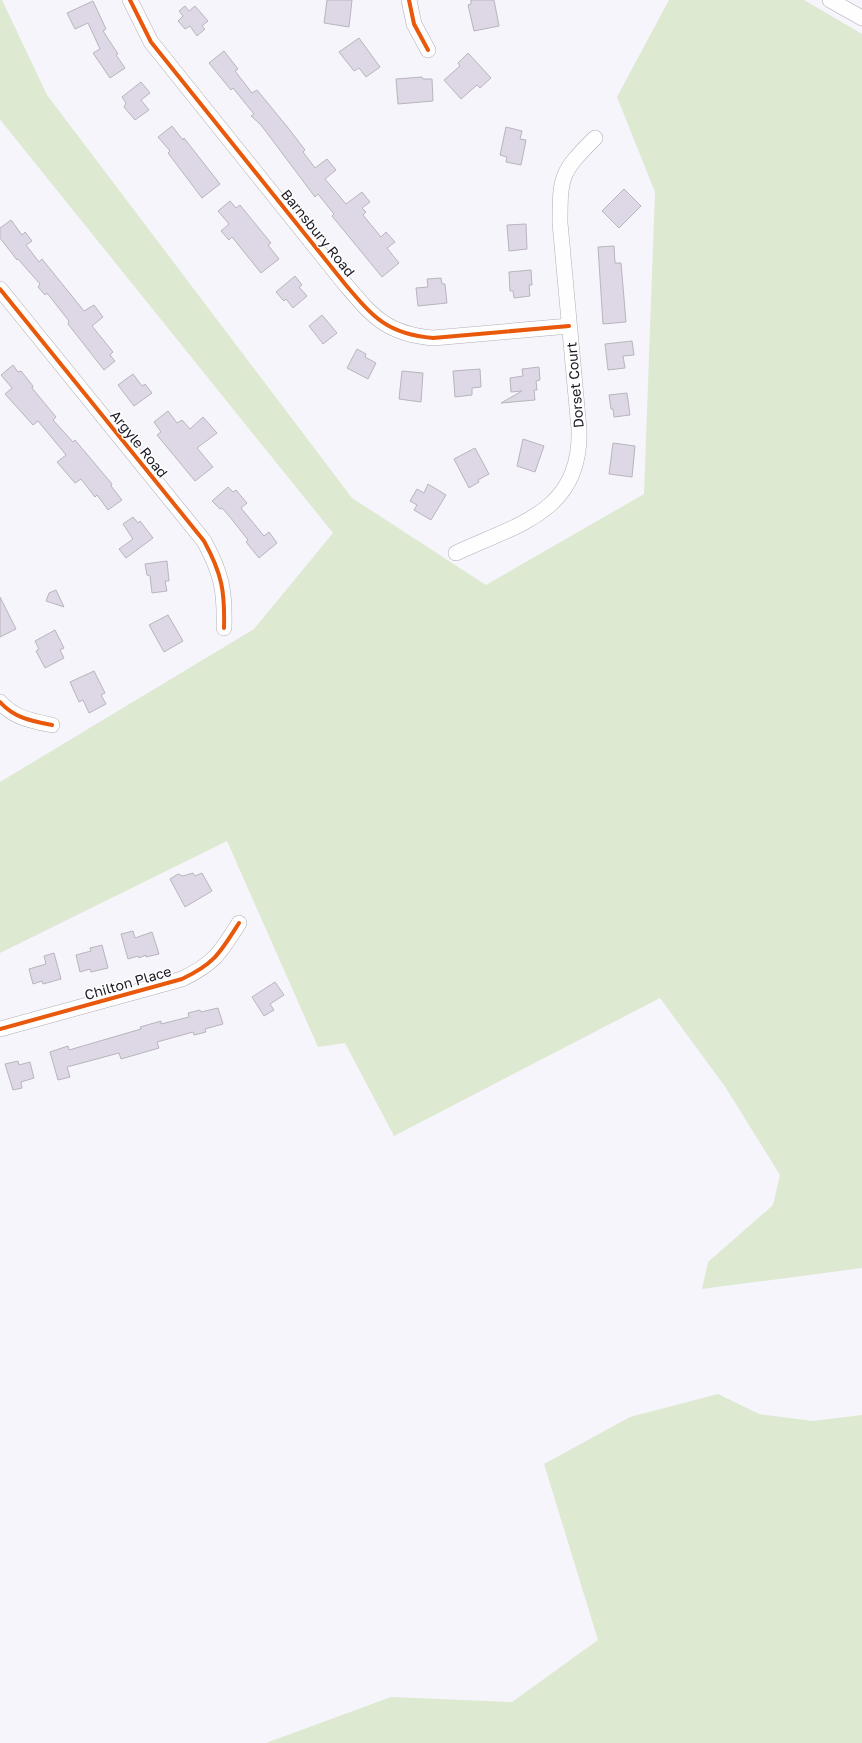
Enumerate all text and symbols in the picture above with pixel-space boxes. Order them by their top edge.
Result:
street label: Barnsbury Road [278,186,359,280]
street label: Dorset Court [562,341,587,429]
street label: Argyle Road [107,407,172,481]
street label: Chilton Place [82,962,173,1003]

